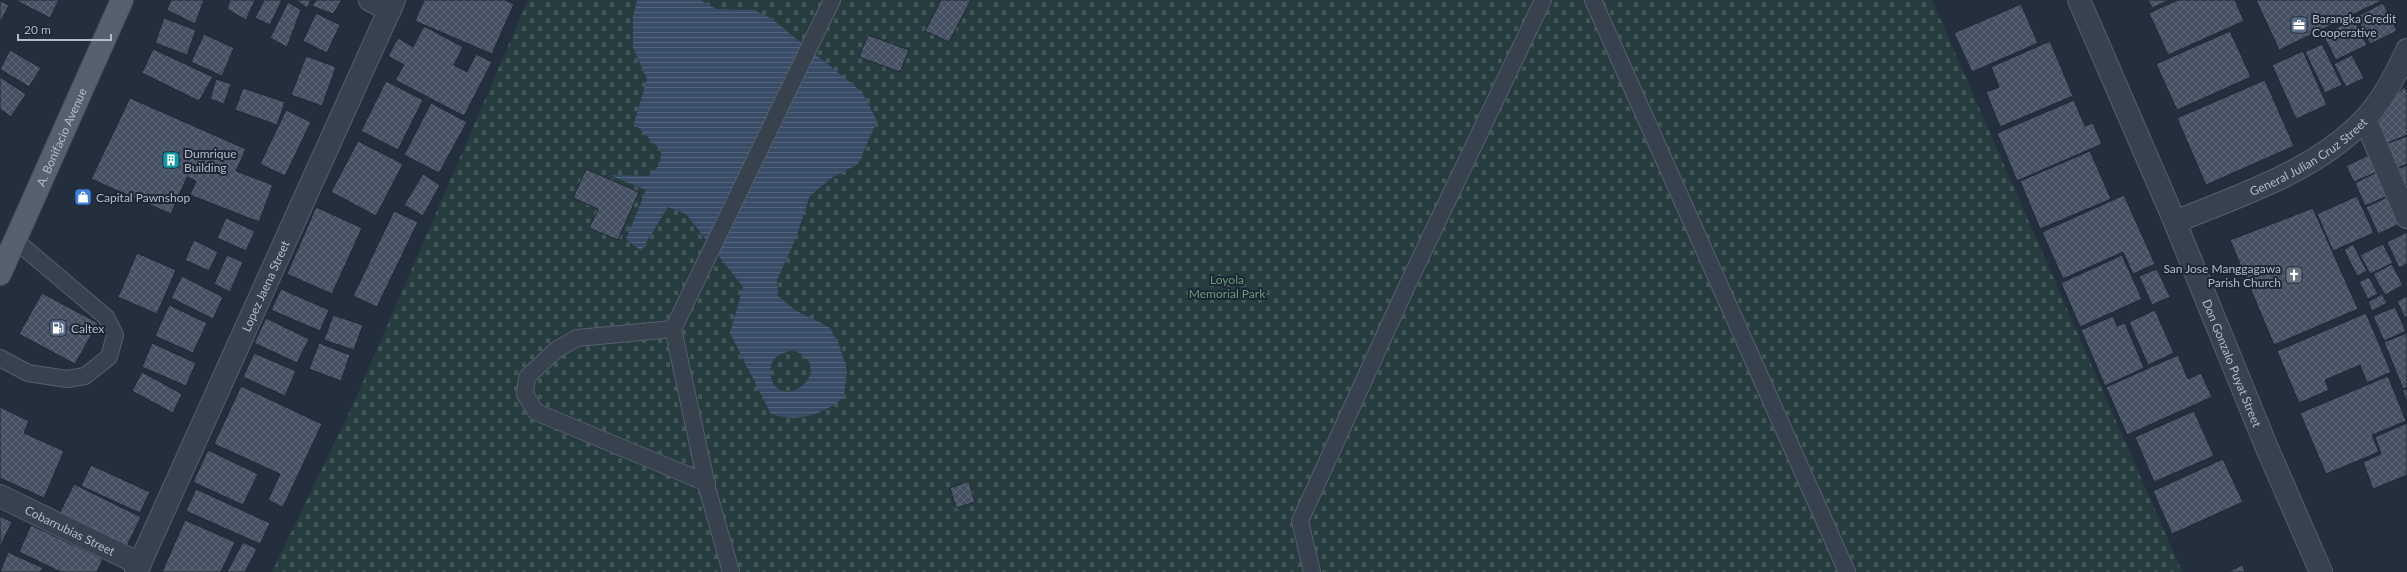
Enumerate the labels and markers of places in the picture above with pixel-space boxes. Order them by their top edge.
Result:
place label: Barangka Credit Cooperative [2312,11,2397,40]
office icon: Barangka Credit Cooperative [2289,15,2309,35]
place label: Dumrique Building [184,146,237,175]
building icon: Dumrique Building [161,150,181,170]
shop icon: Capital Pawnshop [73,187,93,207]
place label: Capital Pawnshop [96,190,191,205]
place label: San Jose Manggagawa Parish Church [2163,261,2281,290]
church icon: San Jose Manggagawa Parish Church [2284,265,2304,285]
fuel station icon: Caltex [48,318,68,338]
place label: Caltex [71,321,104,336]

